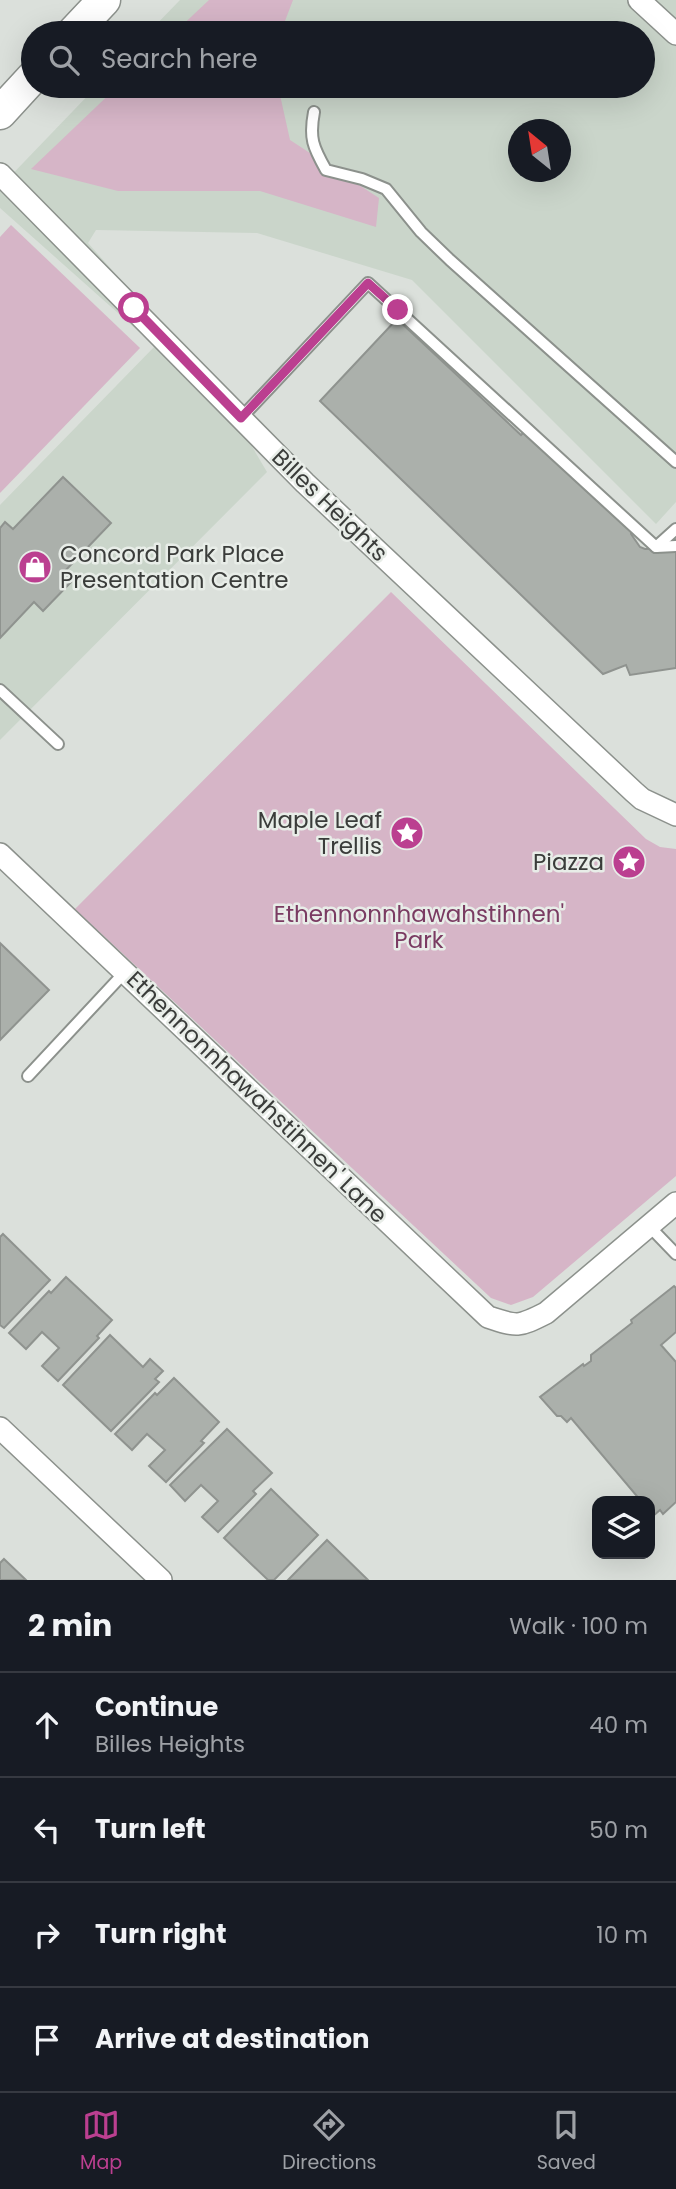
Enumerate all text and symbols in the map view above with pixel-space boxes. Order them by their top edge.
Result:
search box [21,21,655,98]
icon: search [45,41,83,79]
text: Search here [101,41,258,77]
north arrow [508,119,571,182]
route start [118,292,149,323]
route end [382,294,413,325]
street label: Billes Heights [265,441,395,569]
place label: Concord Park Place Presentation Centre [60,538,289,596]
shop icon: Concord Park Place Presentation Centre [16,548,54,586]
place label: Maple Leaf Trellis [258,804,382,862]
place icon: Maple Leaf Trellis [388,814,426,852]
place icon: Piazza [610,843,648,881]
place label: Piazza [533,846,604,878]
park label: Ethennonnhawahstihnen' Park [274,898,564,956]
street label: Ethennonnhawahstihnen' Lane [120,964,394,1230]
map controls [592,1496,655,1559]
button: layers [592,1496,655,1559]
text: 2 min [28,1604,112,1647]
text: Walk · 100 m [509,1610,648,1642]
text: Continue [95,1689,218,1725]
icon: ahead [28,1706,66,1744]
text: 40 m [589,1709,648,1741]
text: Billes Heights [95,1728,245,1760]
icon: left [28,1811,66,1849]
text: Turn left [95,1811,206,1847]
text: 50 m [589,1814,648,1846]
icon: right [28,1916,66,1954]
text: Turn right [95,1916,227,1952]
text: 10 m [596,1919,648,1951]
icon: arrive [28,2021,66,2059]
text: Arrive at destination [95,2021,370,2057]
tab: Map [80,2106,122,2177]
tab: Directions [282,2106,377,2177]
tab: Saved [537,2106,596,2177]

